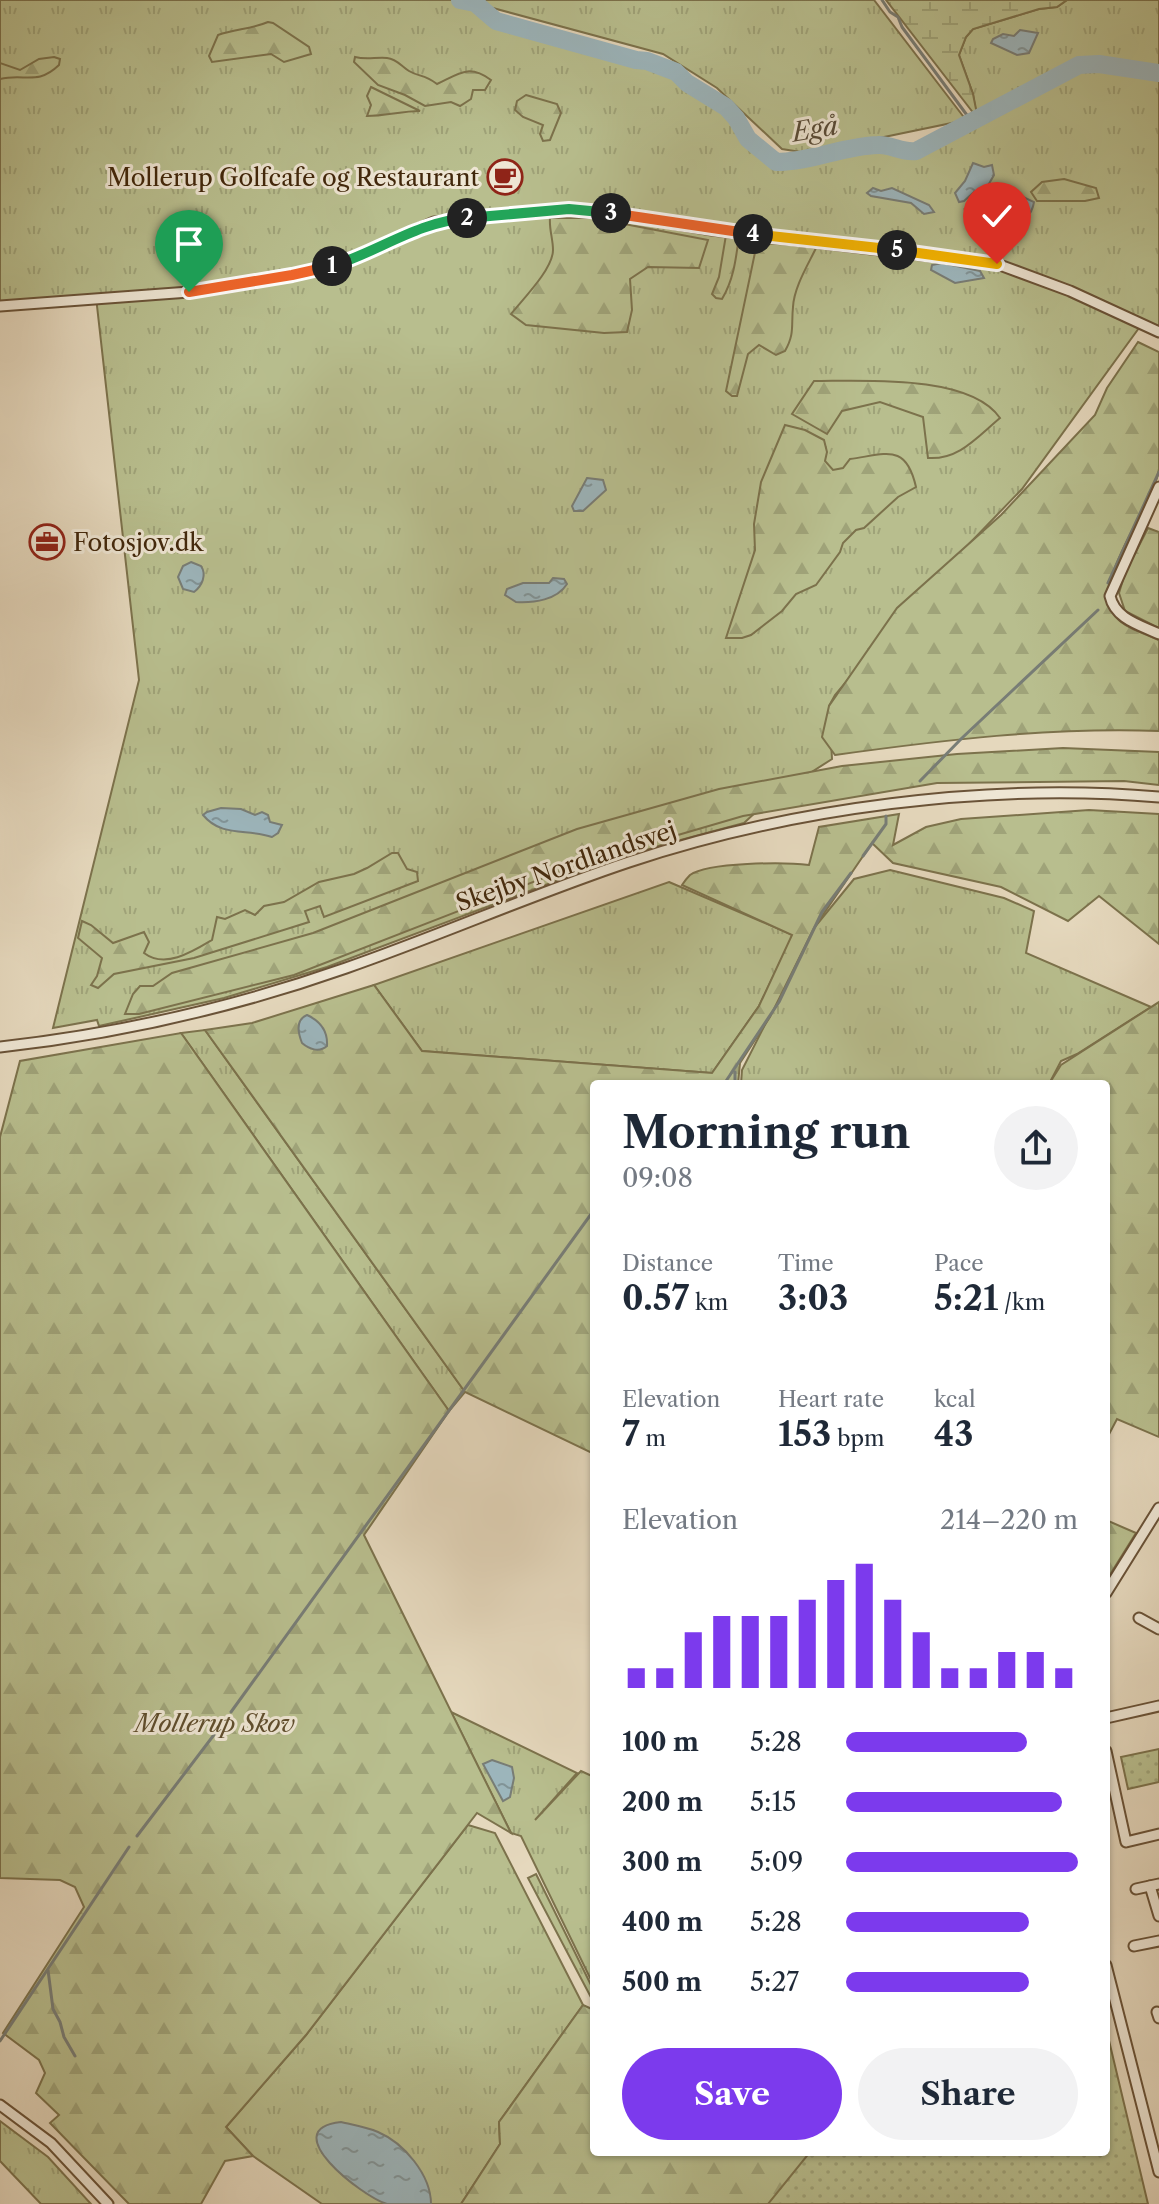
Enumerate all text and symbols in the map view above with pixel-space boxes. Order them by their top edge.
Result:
water label: Egå [788,109,841,149]
cafe icon: Mollerup Golfcafe og Restaurant [486,158,524,196]
place label: Mollerup Golfcafe og Restaurant [107,163,480,192]
pin [963,182,1031,264]
pin: 3 [591,193,631,233]
icon: check [975,194,1019,238]
pin: 2 [447,198,487,238]
text: 3 [605,199,617,226]
text: 2 [461,204,474,231]
pin [155,210,223,292]
pin: 4 [733,214,773,254]
text: 4 [746,220,760,247]
icon: arrive [167,222,211,266]
pin: 5 [877,230,917,270]
text: 5 [891,236,903,263]
pin: 1 [312,246,352,286]
text: 1 [327,252,337,279]
office icon: Fotosjov.dk [28,523,66,561]
place label: Fotosjov.dk [73,528,204,557]
street label: Skejby Nordlandsvej [452,815,680,917]
text: Morning run [622,1105,911,1159]
button: share [994,1106,1078,1190]
text: 09:08 [622,1162,693,1194]
text: Distance [622,1250,713,1277]
text: Time [778,1250,834,1277]
text: Pace [934,1250,984,1277]
text: 0.57 [622,1277,689,1319]
text: 3:03 [778,1277,848,1319]
text: 5:21 [934,1277,998,1319]
text: km [689,1289,728,1316]
text: /km [998,1289,1045,1316]
text: Elevation [622,1386,720,1413]
text: Heart rate [778,1386,884,1413]
text: kcal [934,1386,976,1413]
text: 7 [622,1413,640,1455]
text: 153 [778,1413,831,1455]
text: 43 [934,1413,973,1455]
text: m [640,1425,666,1452]
text: bpm [831,1425,884,1452]
text: Elevation [622,1504,738,1536]
text: 214–220 m [940,1504,1078,1536]
park label: Mollerup Skov [132,1709,295,1738]
text: 100 m [622,1726,699,1758]
text: 5:28 [750,1726,802,1758]
text: 200 m [622,1786,703,1818]
text: 5:15 [750,1786,796,1818]
text: 300 m [622,1846,702,1878]
text: 5:09 [750,1846,803,1878]
text: 400 m [622,1906,703,1938]
text: 5:28 [750,1906,802,1938]
text: 500 m [622,1966,702,1998]
text: 5:27 [750,1966,799,1998]
button: Save [622,2048,842,2140]
button: Share [858,2048,1078,2140]

